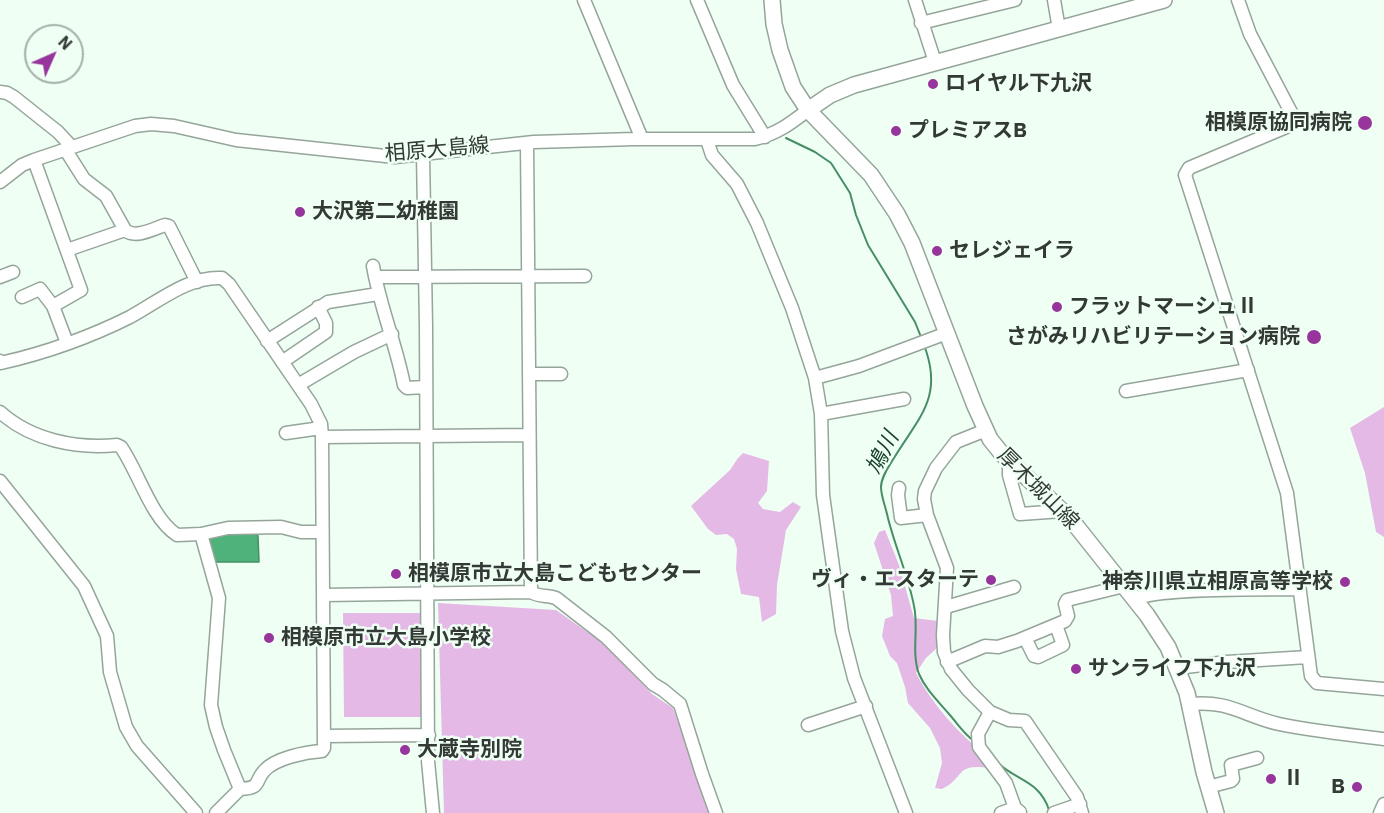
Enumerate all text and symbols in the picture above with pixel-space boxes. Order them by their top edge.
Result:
north arrow [24,24,84,84]
text: N [54,32,76,54]
place label: ロイヤル下九沢 [945,71,1092,97]
marker: ロイヤル下九沢 [926,77,940,91]
place label: 相模原協同病院 [1205,110,1352,136]
marker: 相模原協同病院 [1356,114,1374,132]
place label: プレミアスB [908,118,1027,144]
marker: プレミアスB [889,124,903,138]
street label: 相原大島線 [384,133,490,167]
place label: 大沢第二幼稚園 [312,199,459,225]
marker: 大沢第二幼稚園 [293,205,307,219]
place label: セレジェイラ [949,238,1075,264]
marker: セレジェイラ [930,244,944,258]
place label: フラットマーシュⅡ [1069,294,1258,320]
marker: フラットマーシュⅡ [1050,300,1064,314]
place label: さがみリハビリテーション病院 [1006,324,1300,350]
marker: さがみリハビリテーション病院 [1305,328,1323,346]
water label: 鳩川 [861,427,905,479]
street label: 厚木城山線 [992,443,1084,535]
place label: 相模原市立大島こどもセンター [408,561,702,587]
marker: 相模原市立大島こどもセンター [389,567,403,581]
place label: ヴィ・エスターテ [811,567,979,593]
place label: 神奈川県立相原高等学校 [1102,569,1333,595]
marker: ヴィ・エスターテ [984,573,998,587]
marker: 神奈川県立相原高等学校 [1338,575,1352,589]
place label: 相模原市立大島小学校 [281,625,491,651]
marker: 相模原市立大島小学校 [262,631,276,645]
place label: サンライフ下九沢 [1088,656,1256,682]
marker: サンライフ下九沢 [1069,662,1083,676]
place label: 大蔵寺別院 [417,737,522,763]
marker: 大蔵寺別院 [398,743,412,757]
place label: Ⅱ [1283,766,1304,792]
marker: Ⅱ [1264,772,1278,786]
place label: B [1331,774,1345,800]
marker: B [1350,780,1364,794]

